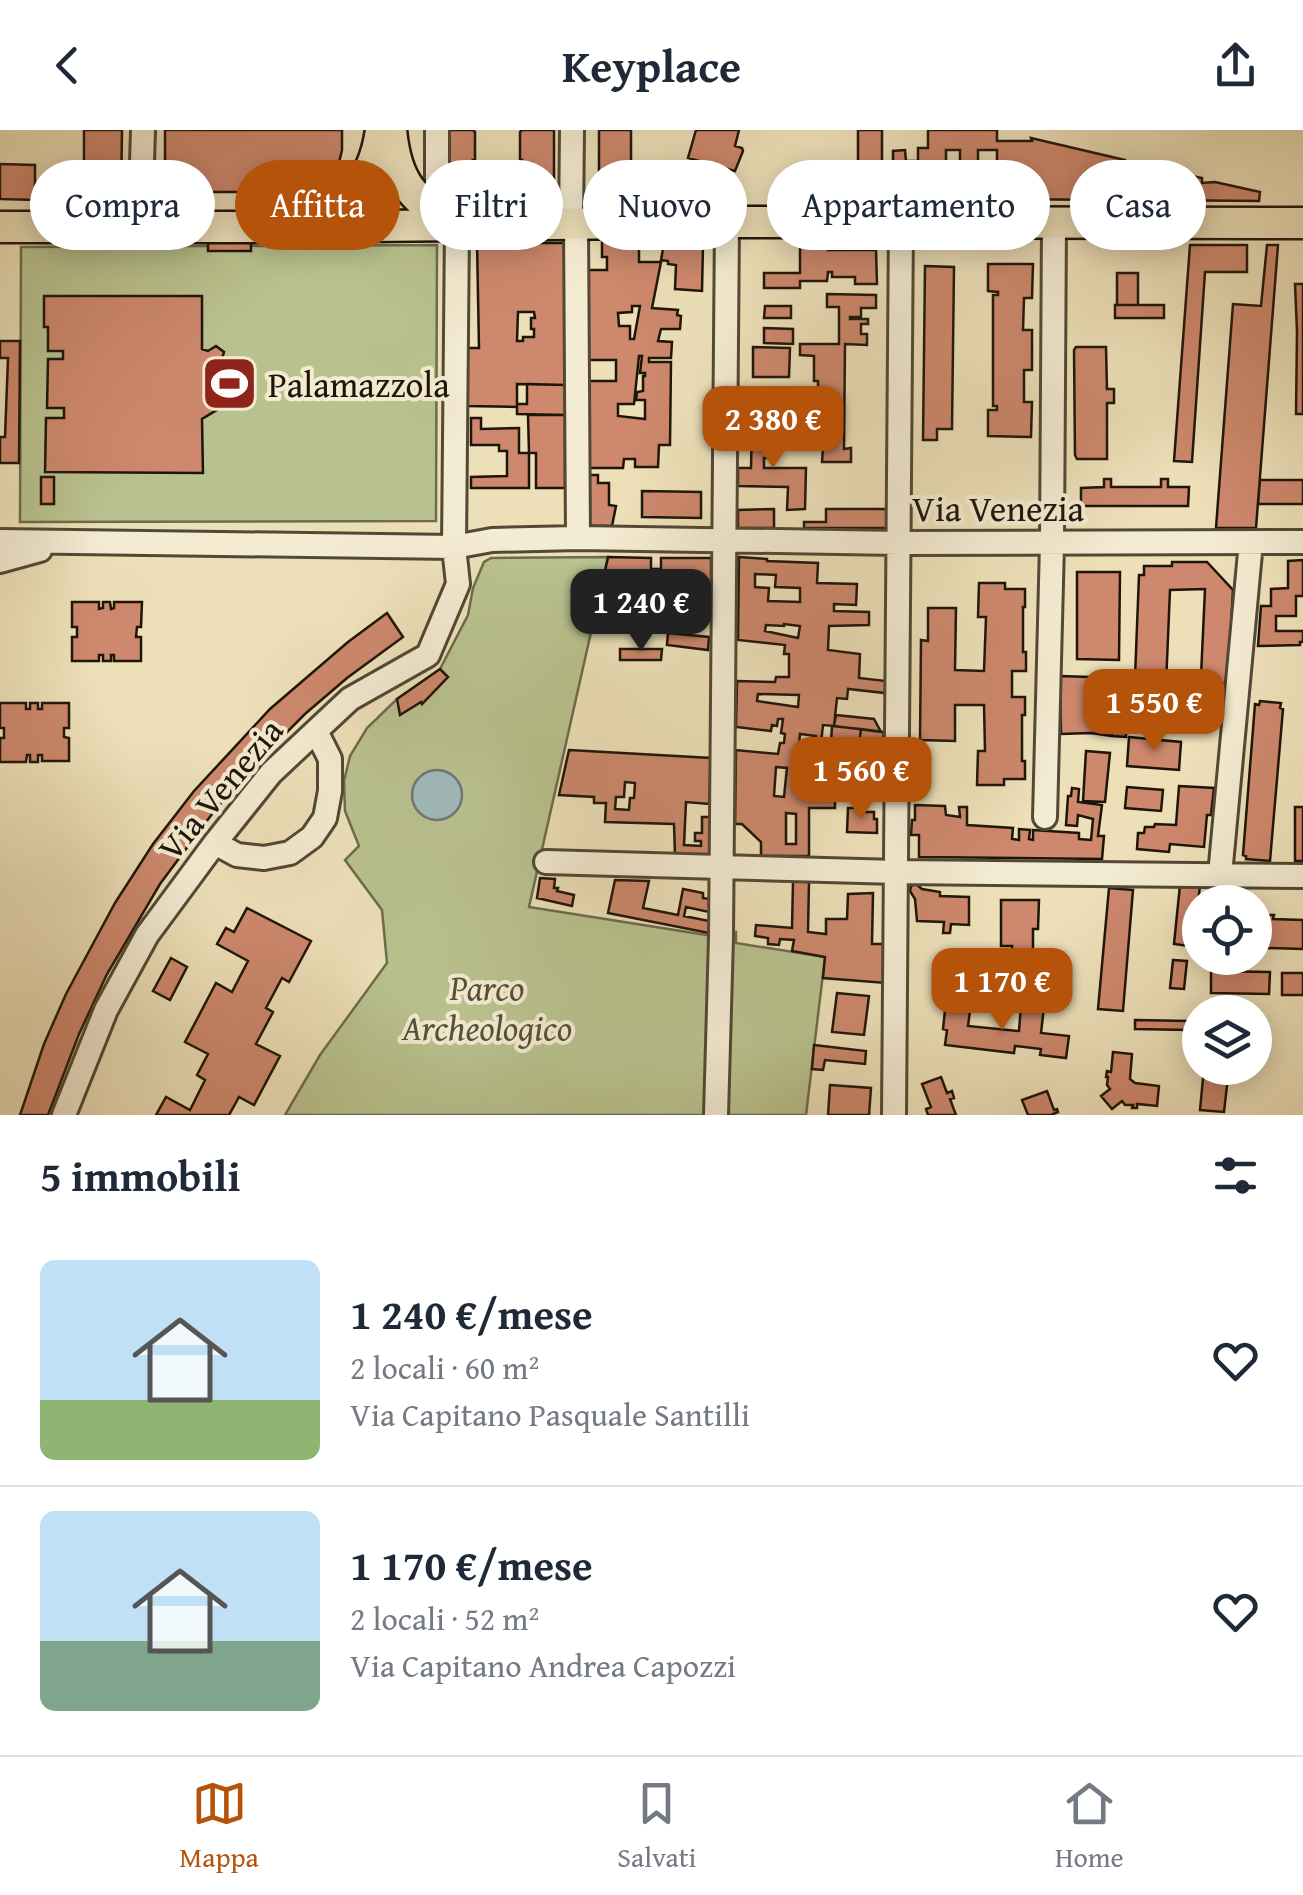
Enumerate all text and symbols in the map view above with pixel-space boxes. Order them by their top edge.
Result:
text: Keyplace [562,33,741,98]
icon: back [40,38,95,93]
icon: share [1208,38,1263,93]
chip: Compra [30,160,215,250]
chip: Affitta [235,160,400,250]
chip: Filtri [420,160,563,250]
chip: Nuovo [583,160,747,250]
chip: Appartamento [767,160,1050,250]
chip: Casa [1070,160,1206,250]
sports icon: Palamazzola [199,354,259,414]
place label: Palamazzola [268,359,450,410]
pin: 2 380 € [681,386,865,471]
text: 2 380 € [725,395,821,442]
street label: Via Venezia [912,483,1084,534]
pin: 1 240 € [549,569,733,654]
text: 1 240 € [593,578,689,625]
pin: 1 550 € [1062,669,1246,754]
text: 1 550 € [1106,678,1202,725]
street label: Via Venezia [145,706,295,871]
pin: 1 560 € [769,737,953,822]
text: 1 560 € [813,746,909,793]
map controls [1182,885,1272,1085]
button: locate [1182,885,1272,975]
pin: 1 170 € [910,948,1094,1033]
text: 1 170 € [954,957,1050,1004]
park label: Parco Archeologico [401,962,572,1053]
button: layers [1182,995,1272,1085]
text: 5 immobili [40,1145,240,1206]
icon: filters [1208,1148,1263,1203]
text: 1 240 €/mese [350,1283,593,1344]
icon: home [120,1300,240,1420]
icon: heart [1208,1333,1263,1388]
text: 2 locali · 60 m² [350,1344,539,1391]
text: Via Capitano Pasquale Santilli [350,1391,750,1438]
text: 1 170 €/mese [350,1534,593,1595]
icon: home [120,1551,240,1671]
icon: heart [1208,1584,1263,1639]
text: 2 locali · 52 m² [350,1595,539,1642]
text: Via Capitano Andrea Capozzi [350,1642,736,1689]
tab: Mappa [179,1776,259,1877]
tab: Salvati [617,1776,696,1877]
tab: Home [1055,1776,1124,1877]

